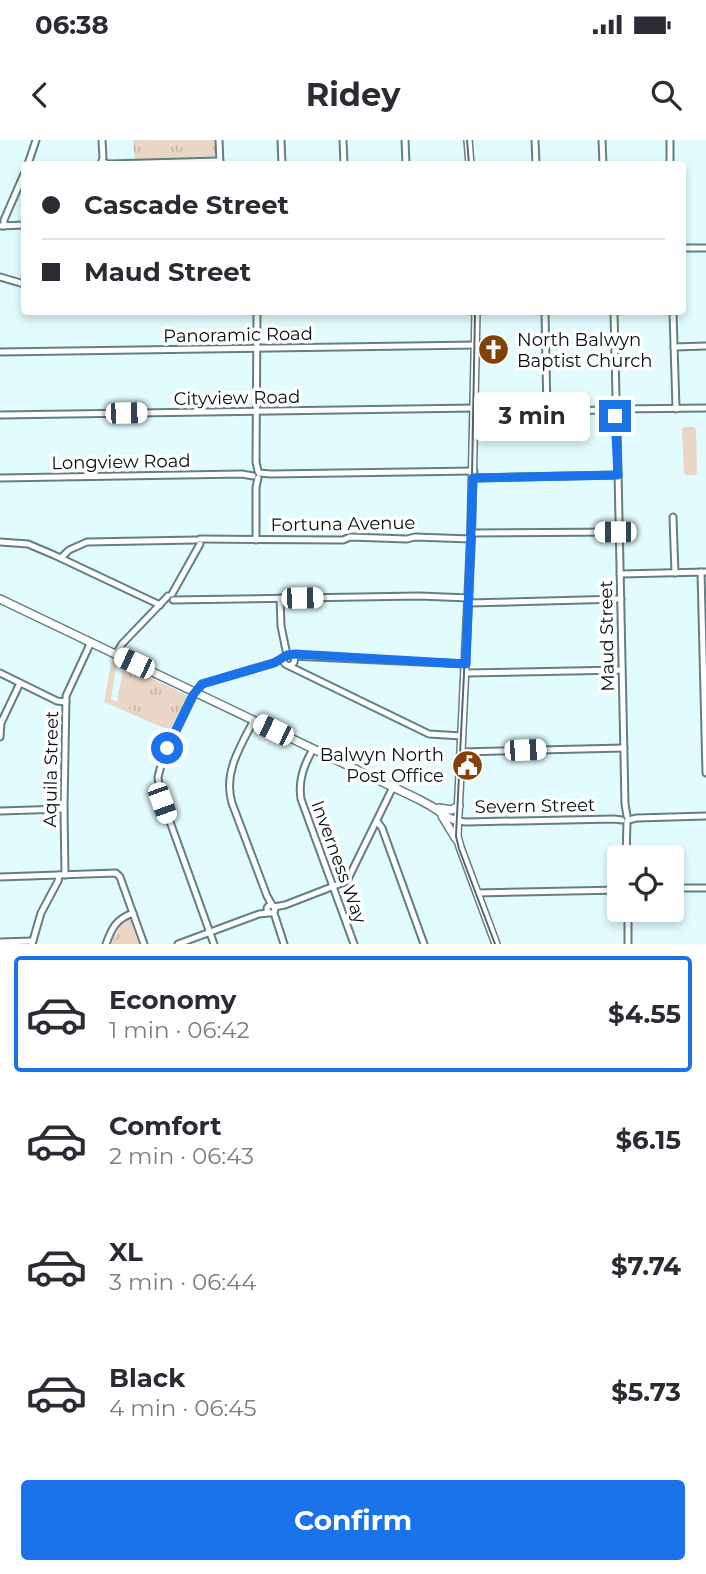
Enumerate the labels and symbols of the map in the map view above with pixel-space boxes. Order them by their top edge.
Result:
street label: Panoramic Road [163,323,313,347]
place label: North Balwyn Baptist Church [517,329,653,372]
church icon: North Balwyn Baptist Church [477,333,511,367]
street label: Cityview Road [173,386,301,410]
callout: 3 min [475,392,590,440]
route end [599,400,631,432]
car [105,402,148,424]
street label: Longview Road [51,450,191,474]
street label: Fortuna Avenue [270,512,416,536]
car [595,522,637,543]
street label: Maud Street [595,580,619,692]
car [281,587,324,609]
car [111,645,158,681]
street label: Aquila Street [39,711,63,827]
car [250,711,297,749]
route start [151,732,183,764]
car [504,739,547,761]
place label: Balwyn North Post Office [320,744,444,787]
public building icon: Balwyn North Post Office [450,748,484,782]
car [145,780,180,826]
street label: Severn Street [475,794,595,818]
street label: Inverness Way [307,798,372,927]

